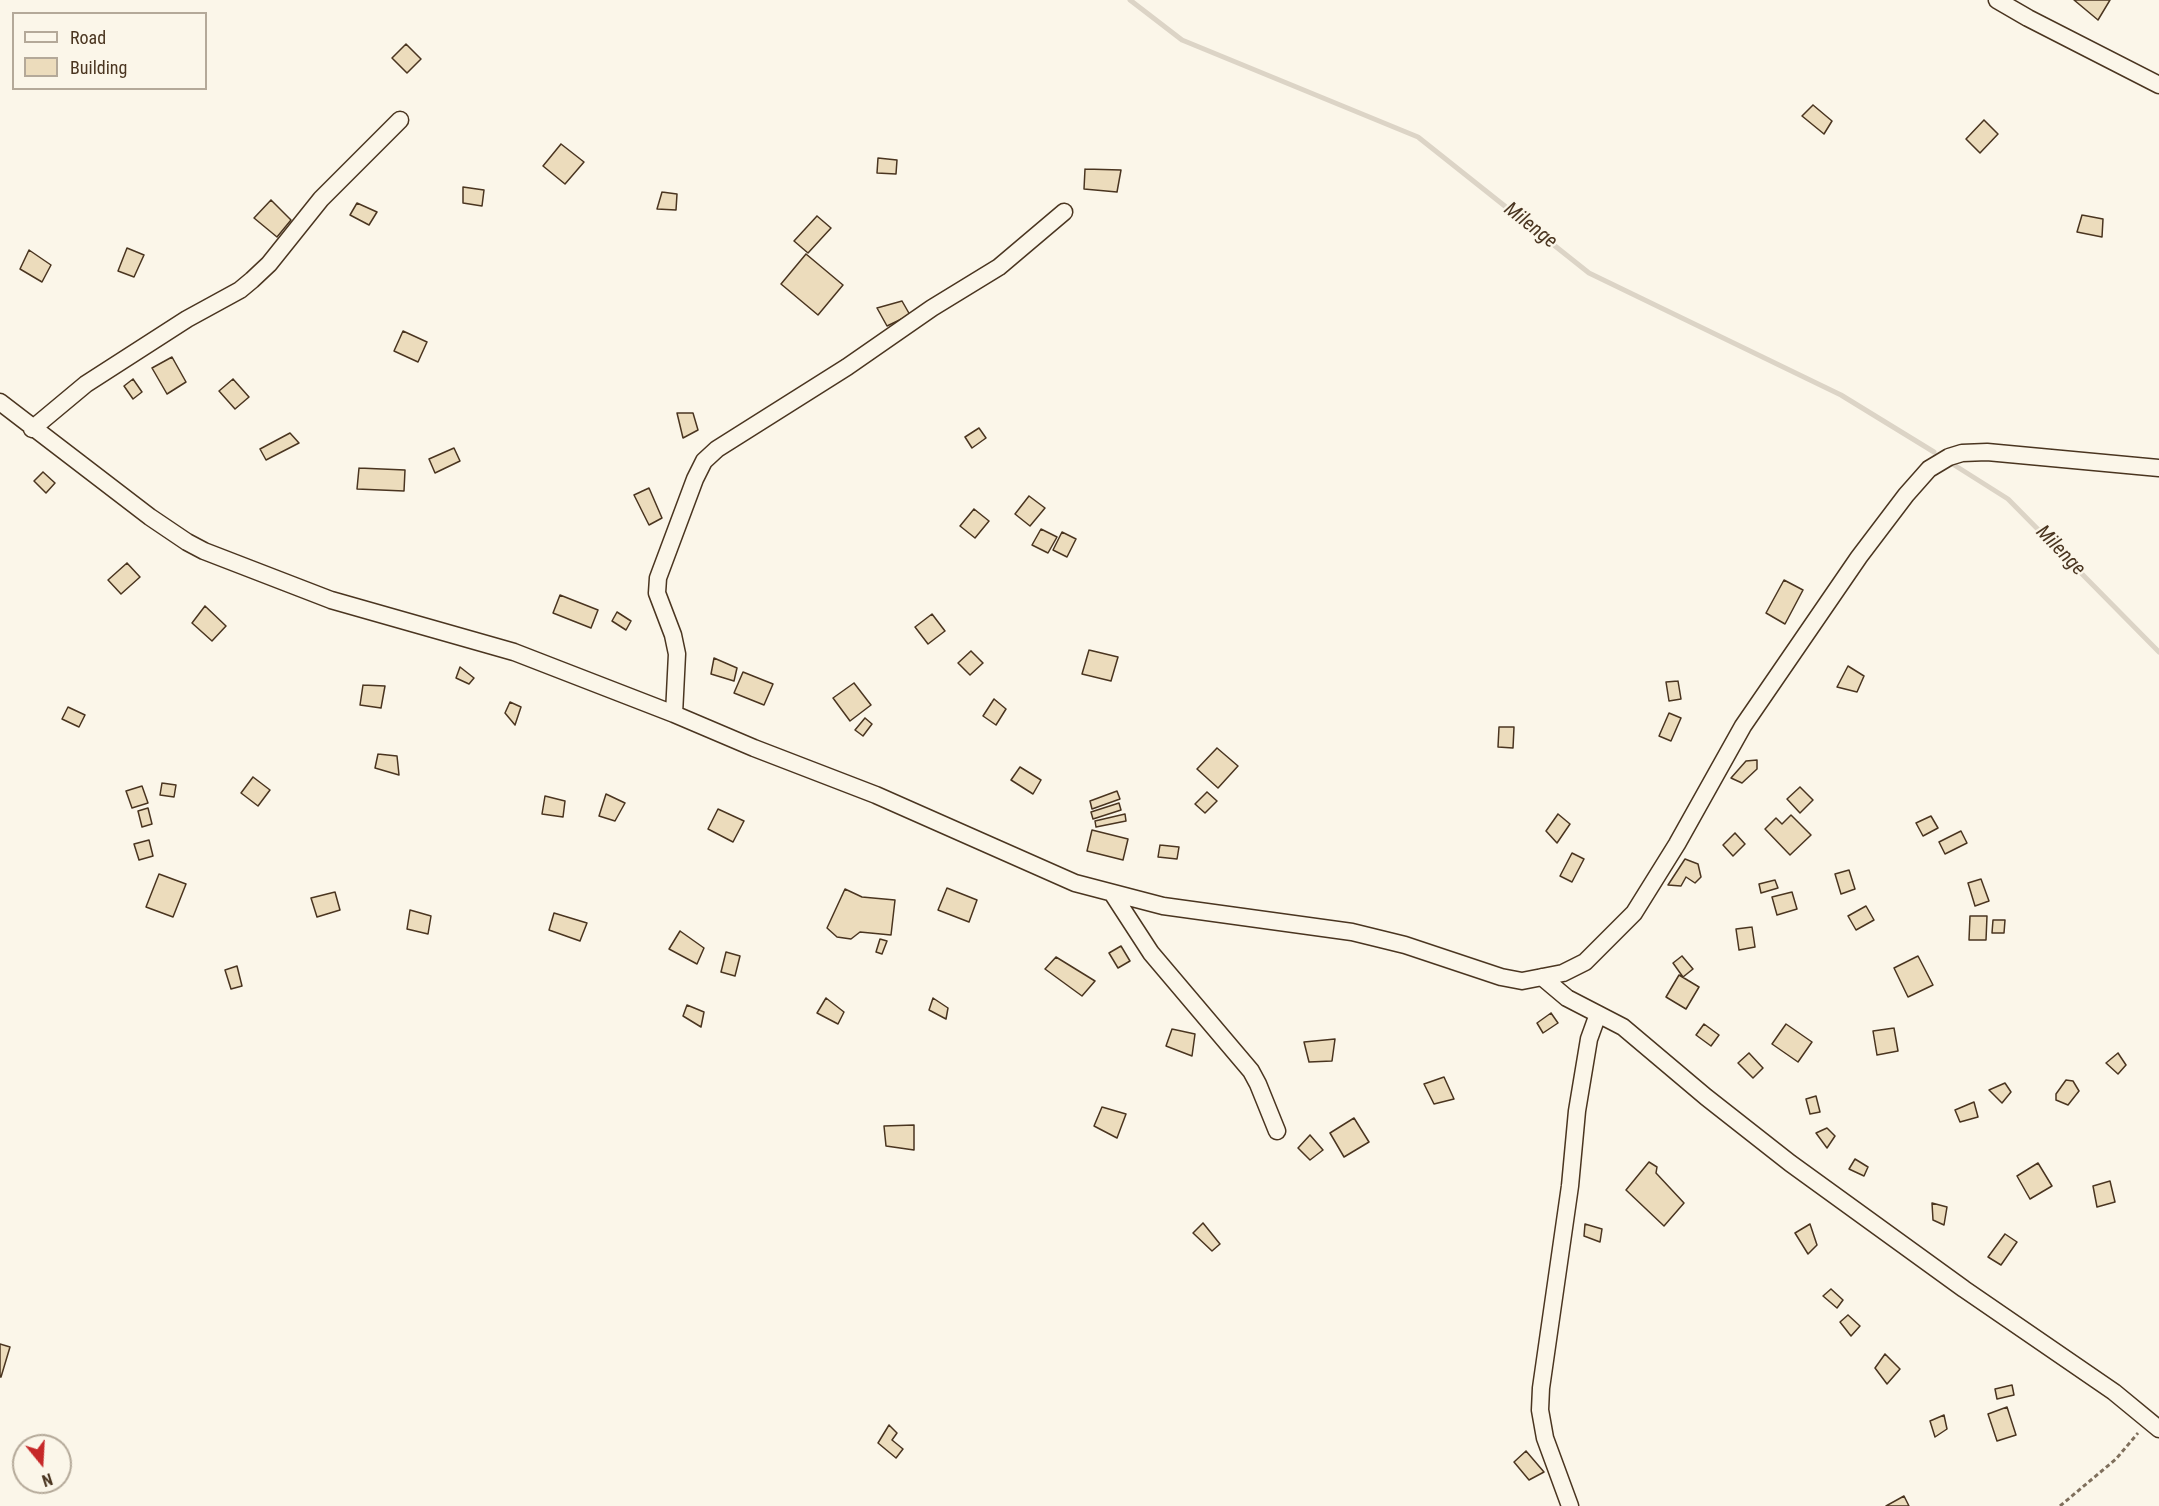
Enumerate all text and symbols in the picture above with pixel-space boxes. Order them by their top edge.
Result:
legend [12,12,207,90]
text: Road [70,27,106,48]
text: Building [70,57,127,78]
water label: Milenge [1499,198,1561,254]
water label: Milenge [2030,521,2090,581]
north arrow [12,1434,72,1494]
text: N [40,1469,55,1490]

